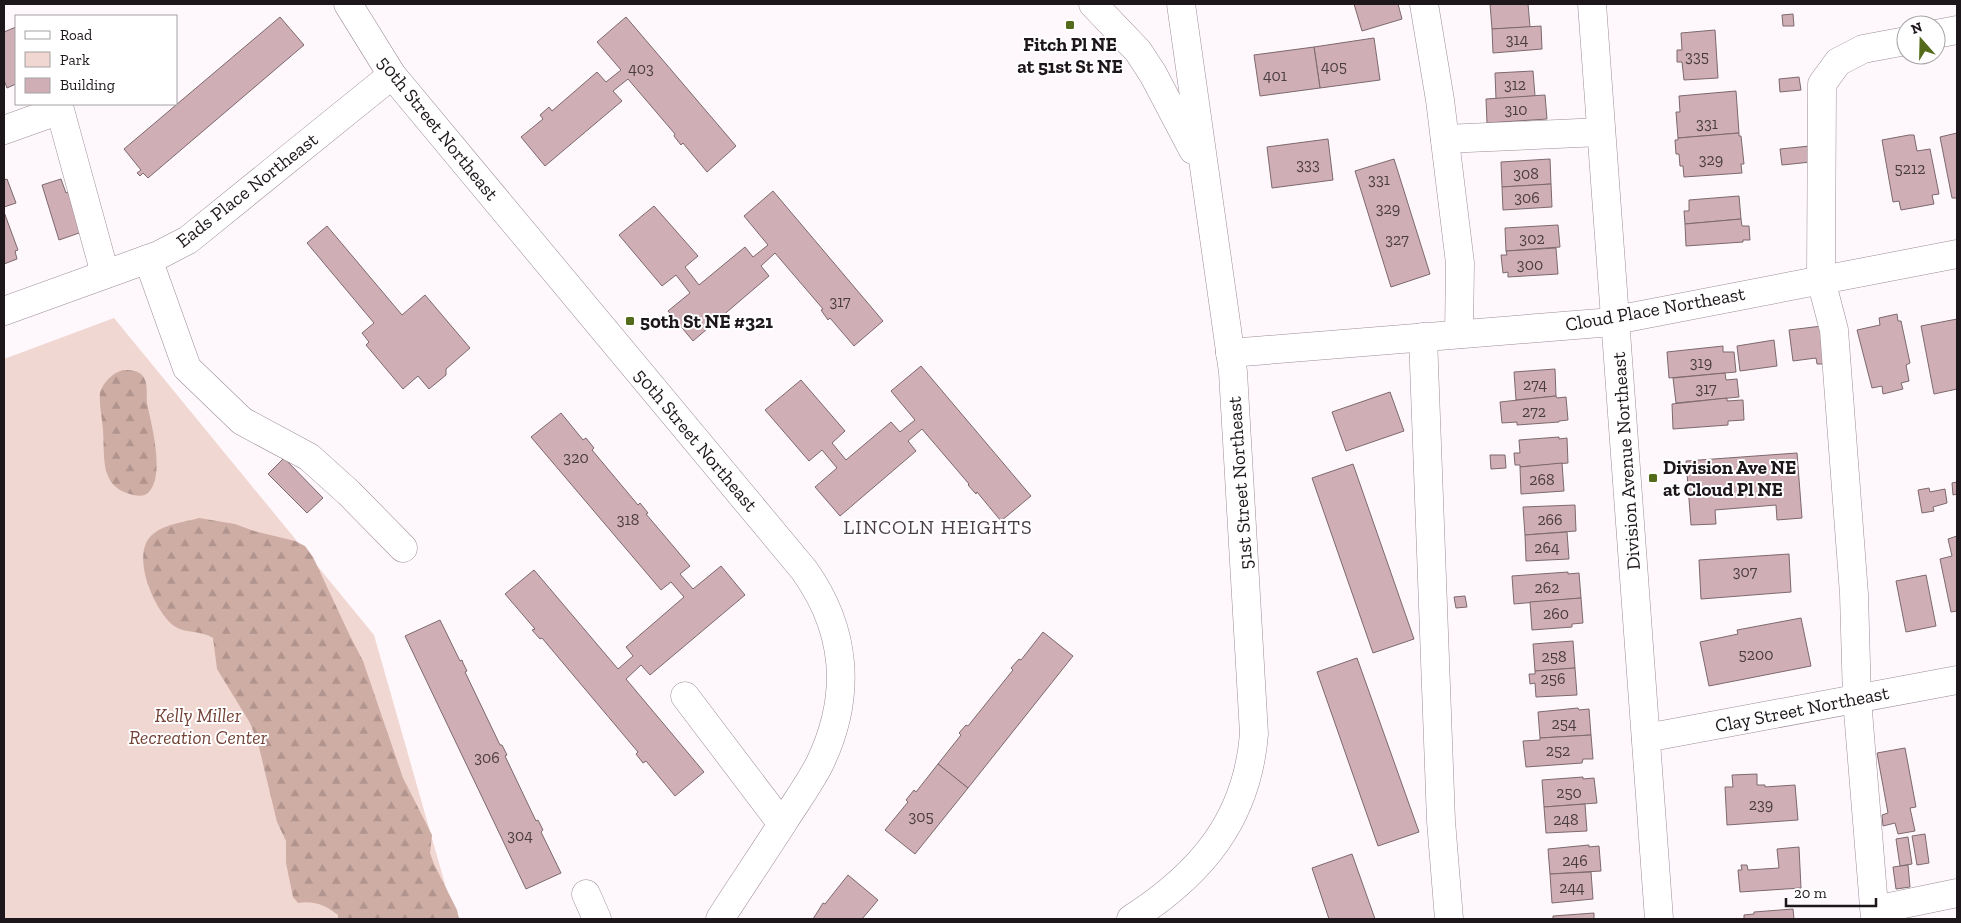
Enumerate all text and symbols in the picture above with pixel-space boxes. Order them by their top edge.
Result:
legend [15,15,178,105]
north arrow [1896,15,1946,65]
text: N [1909,18,1925,38]
marker: Fitch Pl NE at 51st St NE [1064,19,1076,31]
text: Road [60,26,93,44]
house number: 314 [1506,30,1529,49]
place label: Fitch Pl NE at 51st St NE [1017,33,1123,78]
house number: 335 [1685,47,1709,66]
text: Park [60,51,90,69]
street label: 50th Street Northeast [373,51,503,205]
house number: 405 [1321,57,1347,76]
house number: 403 [628,59,654,78]
house number: 401 [1263,66,1287,85]
house number: 312 [1504,75,1526,94]
text: Building [60,76,115,94]
house number: 310 [1504,100,1528,119]
house number: 331 [1696,114,1718,133]
street label: Eads Place Northeast [172,128,322,252]
house number: 329 [1699,150,1723,169]
house number: 333 [1296,155,1320,174]
house number: 5212 [1895,159,1925,178]
house number: 308 [1513,164,1539,183]
house number: 331 [1368,170,1390,189]
house number: 306 [1514,188,1540,207]
house number: 329 [1376,199,1400,218]
house number: 302 [1519,229,1545,248]
house number: 327 [1385,230,1409,249]
house number: 300 [1517,255,1543,274]
street label: Cloud Place Northeast [1563,282,1747,336]
house number: 317 [829,292,851,311]
place label: 50th St NE #321 [640,310,773,333]
marker: 50th St NE #321 [624,315,636,327]
street label: Division Avenue Northeast [1607,351,1645,571]
house number: 319 [1690,353,1712,372]
street label: 50th Street Northeast [630,364,762,516]
house number: 274 [1523,375,1547,394]
house number: 317 [1695,379,1717,398]
street label: 51st Street Northeast [1222,396,1258,570]
house number: 272 [1522,402,1546,421]
house number: 320 [563,448,589,467]
place label: Division Ave NE at Cloud Pl NE [1663,456,1796,501]
house number: 268 [1529,470,1555,489]
marker: Division Ave NE at Cloud Pl NE [1647,472,1659,484]
house number: 318 [617,510,639,529]
house number: 266 [1537,510,1563,529]
district label: LINCOLN HEIGHTS [843,515,1033,539]
house number: 264 [1534,538,1560,557]
house number: 307 [1733,562,1758,581]
house number: 262 [1535,578,1559,597]
house number: 260 [1543,604,1569,623]
house number: 5200 [1739,645,1773,664]
house number: 258 [1541,647,1567,666]
house number: 256 [1541,669,1565,688]
street label: Clay Street Northeast [1713,681,1891,737]
park label: Kelly Miller Recreation Center [129,704,268,749]
house number: 254 [1551,714,1577,733]
house number: 252 [1546,741,1570,760]
house number: 306 [474,748,500,767]
house number: 250 [1556,783,1582,802]
house number: 239 [1749,795,1773,814]
house number: 305 [908,807,934,826]
house number: 248 [1553,810,1579,829]
house number: 304 [507,826,533,845]
house number: 246 [1562,851,1588,870]
scale bar [1786,876,1876,908]
house number: 244 [1559,878,1585,897]
text: 20 m [1794,884,1827,902]

